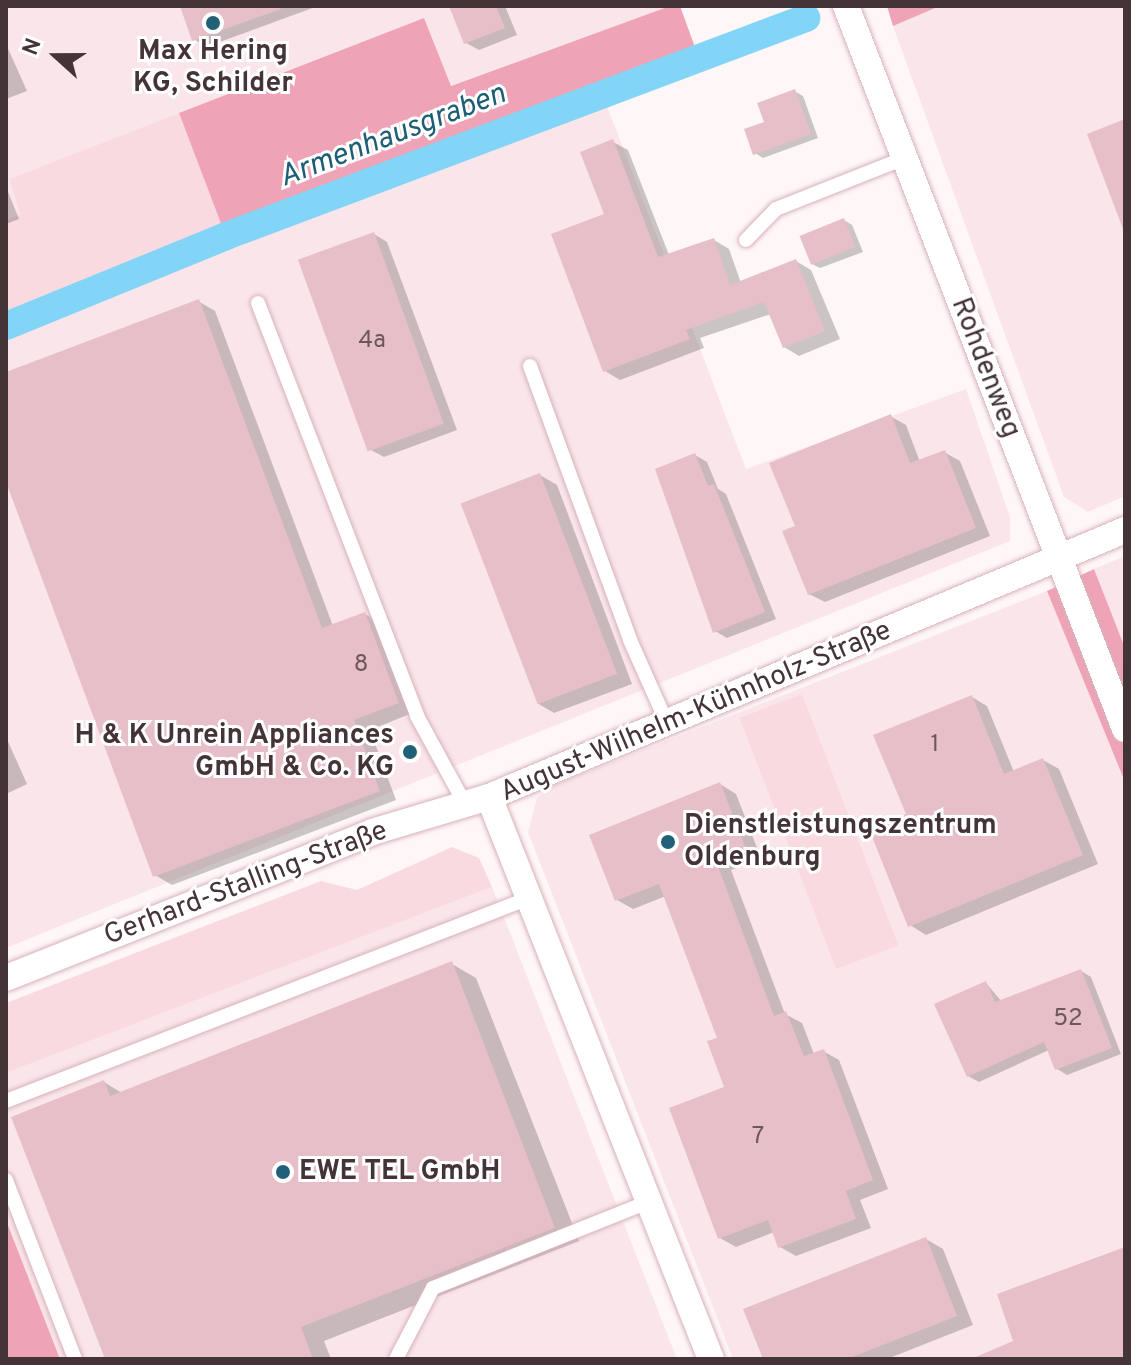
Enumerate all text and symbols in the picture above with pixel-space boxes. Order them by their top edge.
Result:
marker: Max Hering KG, Schilder [204,14,222,32]
north arrow [16,16,96,96]
text: N [18,35,49,59]
place label: Max Hering KG, Schilder [133,35,293,101]
water label: Armenhausgraben [275,77,511,197]
street label: Rohdenweg [943,293,1027,443]
house number: 4a [358,328,386,356]
street label: August-Wilhelm-Kühnholz-Straße [495,614,897,810]
house number: 8 [354,652,368,680]
place label: H & K Unrein Appliances GmbH & Co. KG [73,719,394,785]
house number: 1 [931,732,939,760]
marker: H & K Unrein Appliances GmbH & Co. KG [401,743,419,761]
place label: Dienstleistungszentrum Oldenburg [684,809,997,875]
street label: Gerhard-Stalling-Straße [100,814,392,954]
marker: Dienstleistungszentrum Oldenburg [659,833,677,851]
house number: 52 [1053,1006,1083,1034]
house number: 7 [752,1124,764,1152]
place label: EWE TEL GmbH [299,1155,501,1189]
marker: EWE TEL GmbH [274,1163,292,1181]

